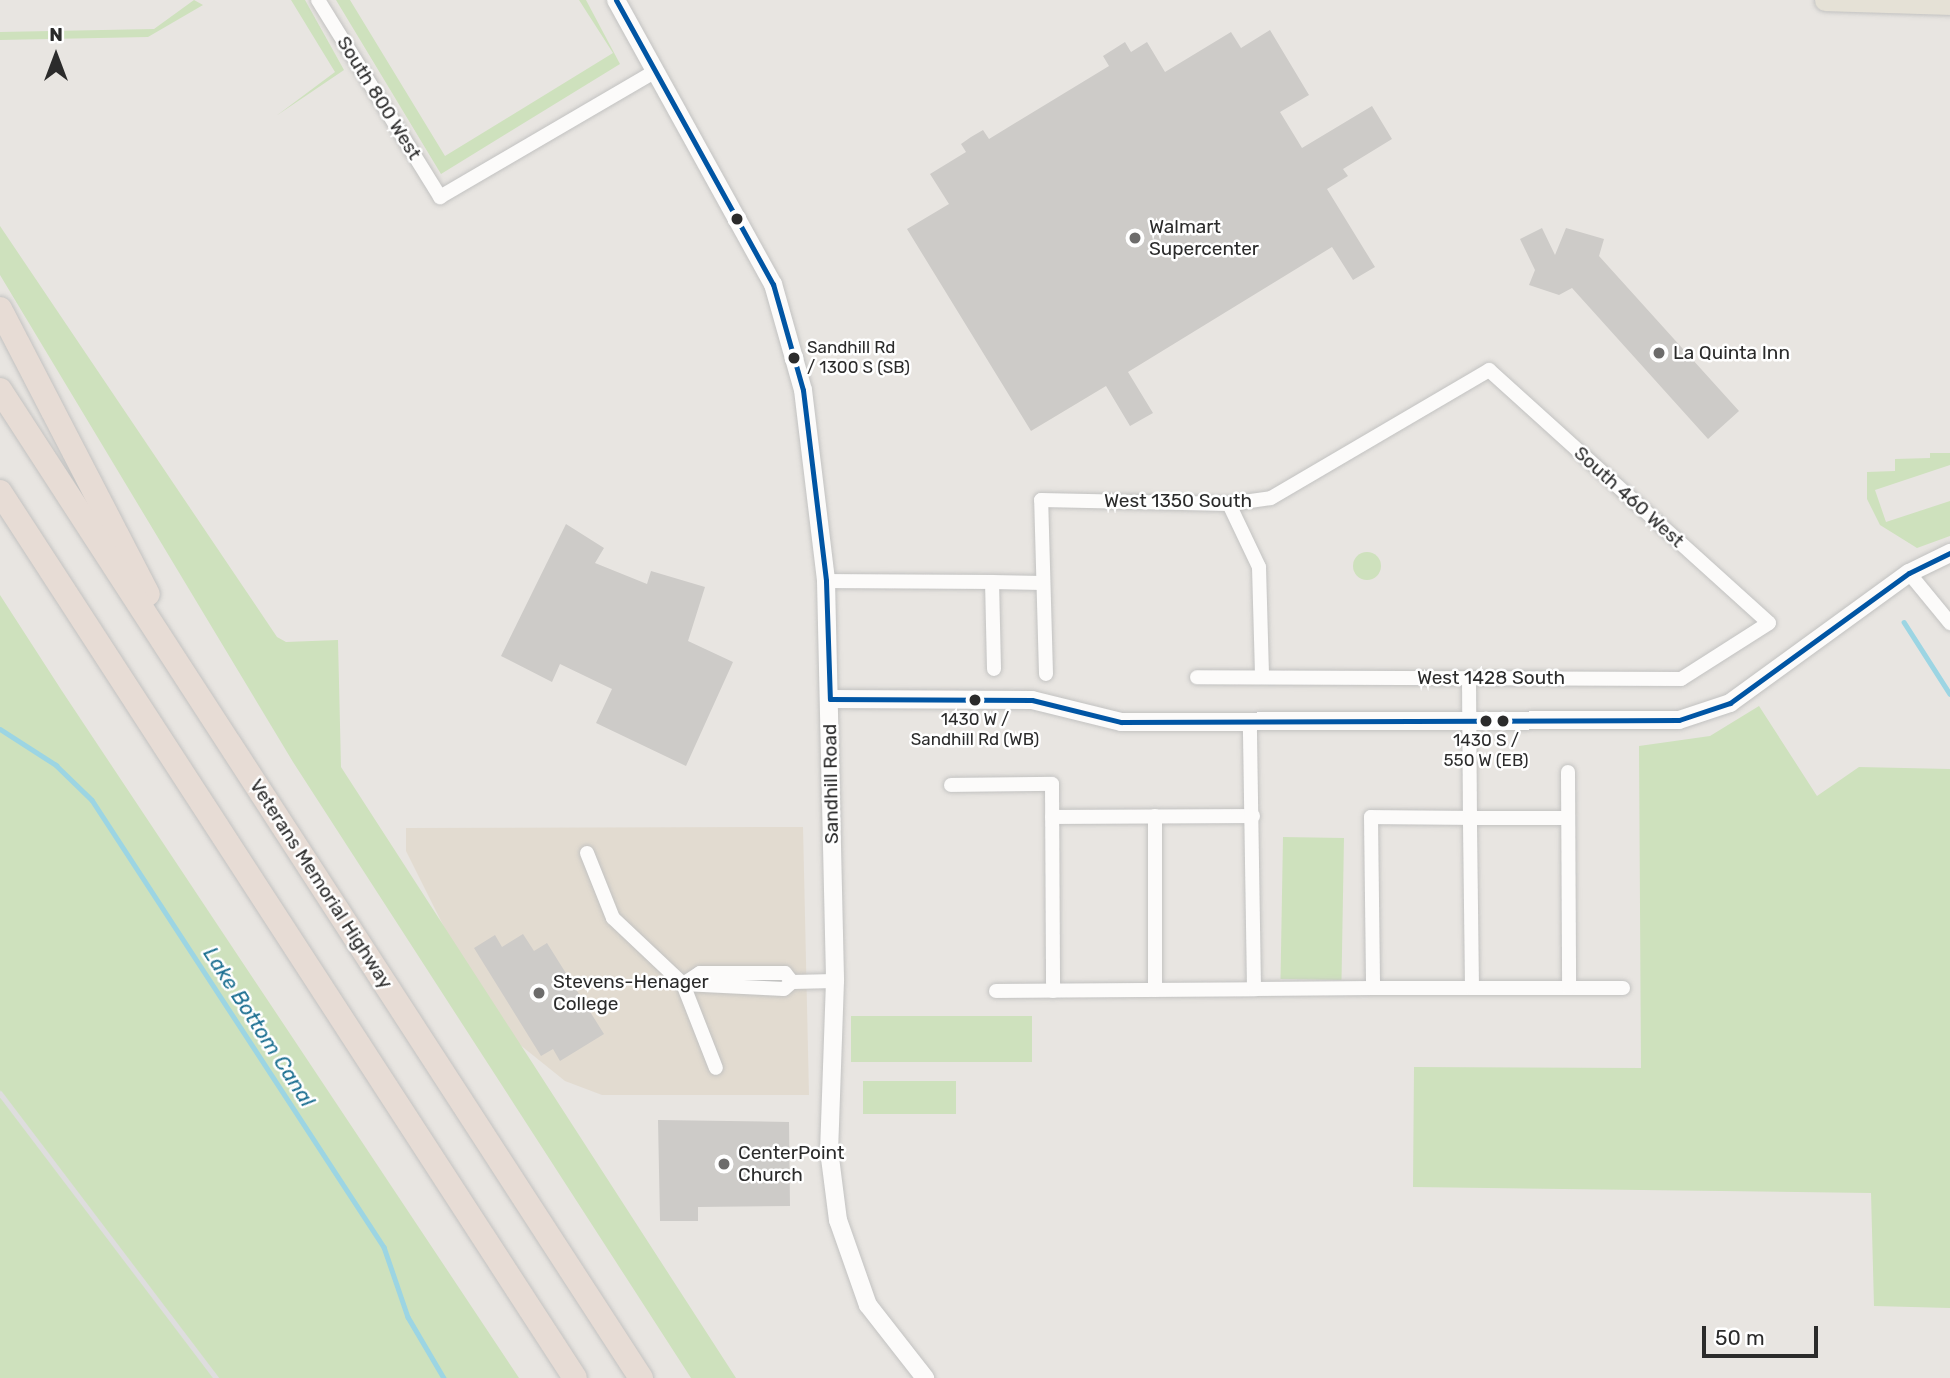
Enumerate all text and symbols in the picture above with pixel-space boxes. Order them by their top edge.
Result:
north arrow [21,21,91,91]
text: N [49,23,63,46]
street label: South 800 West [332,32,426,164]
unlabelled marker [730,212,744,226]
place label: Walmart Supercenter [1149,216,1259,260]
marker: Walmart Supercenter [1127,230,1143,246]
place label: Sandhill Rd / 1300 S (SB) [807,338,910,378]
place label: La Quinta Inn [1673,342,1790,364]
marker: La Quinta Inn [1651,345,1667,361]
marker: Sandhill Rd / 1300 S (SB) [787,351,801,365]
street label: South 460 West [1569,442,1689,552]
street label: West 1350 South [1104,490,1252,512]
street label: West 1428 South [1417,667,1565,689]
marker: 1430 W / Sandhill Rd (WB) [968,693,982,707]
place label: 1430 W / Sandhill Rd (WB) [911,710,1039,750]
marker: 1430 S / 550 W (EB) [1479,714,1493,728]
unlabelled marker [1496,714,1510,728]
street label: Sandhill Road [819,724,843,844]
place label: 1430 S / 550 W (EB) [1443,731,1529,771]
street label: Veterans Memorial Highway [245,775,397,993]
water label: Lake Bottom Canal [198,942,320,1112]
place label: Stevens-Henager College [553,971,709,1015]
marker: Stevens-Henager College [531,985,547,1001]
place label: CenterPoint Church [738,1142,844,1186]
marker: CenterPoint Church [716,1156,732,1172]
scale bar [1705,1312,1820,1356]
text: 50 m [1715,1325,1765,1350]

